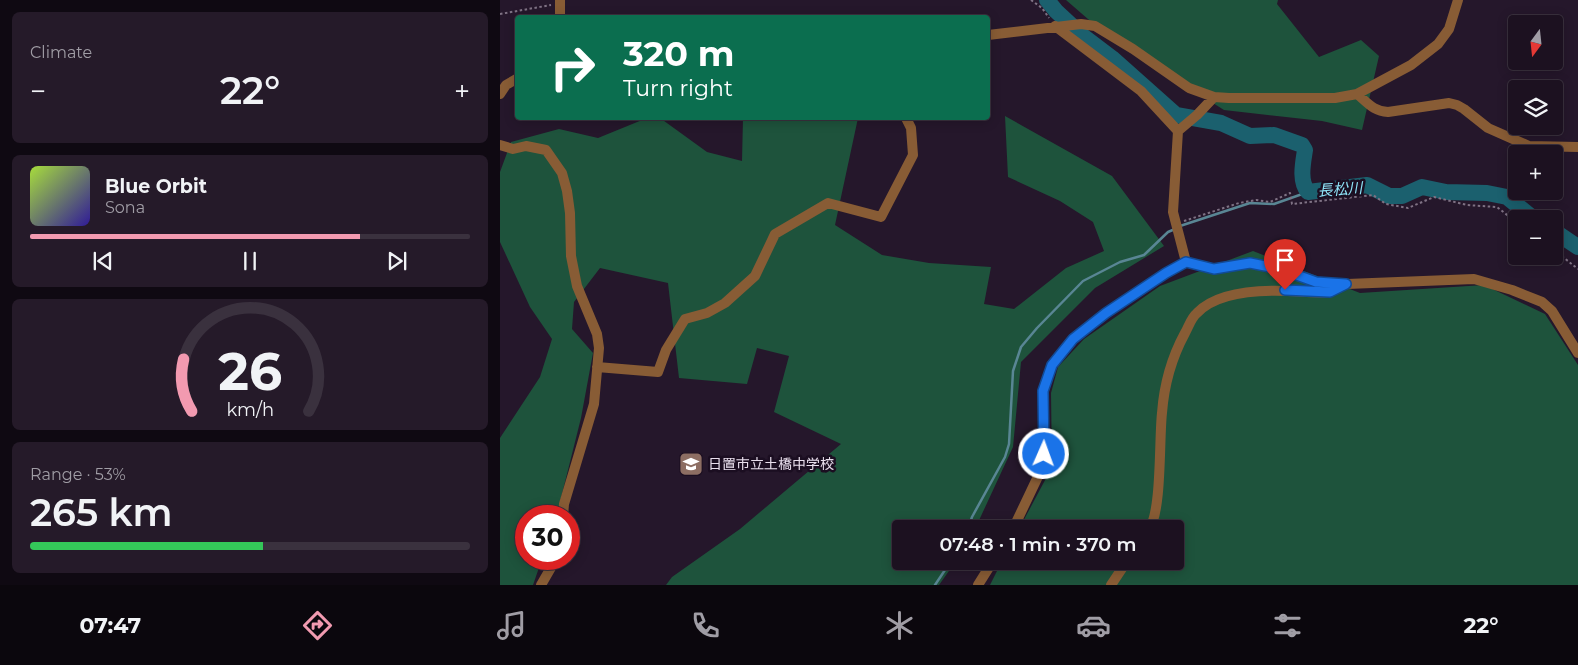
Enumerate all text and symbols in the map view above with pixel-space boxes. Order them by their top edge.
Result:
north arrow [1508,15,1562,70]
map controls [1508,15,1563,265]
text: 320 m [623,32,735,75]
icon: right [540,35,605,100]
text: Climate [30,43,92,62]
text: 22° [220,67,280,114]
text: − [30,74,46,108]
text: + [454,74,470,108]
text: Turn right [623,75,733,102]
button: layers [1508,80,1563,135]
button: + [1508,145,1563,200]
text: Blue Orbit [105,175,207,198]
water label: 長松川 [1317,178,1365,200]
text: Sona [105,198,145,217]
button: − [1508,210,1563,265]
pin [1264,239,1306,290]
icon: arrive [1271,246,1299,274]
icon: previous [89,247,117,275]
icon: pause [236,247,264,275]
icon: next [383,247,411,275]
text: 26 [218,340,282,403]
text: km/h [226,399,274,420]
position arrow [1017,427,1069,479]
school or university icon: 日置市立土橋中学校 [678,451,704,477]
place label: 日置市立土橋中学校 [708,455,834,473]
text: Range · 53% [30,465,126,484]
text: 265 km [30,489,173,536]
speed limit sign: 30 [515,505,580,570]
text: 07:48 · 1 min · 370 m [940,533,1136,556]
icon: directions [300,608,335,643]
icon: music [494,608,529,643]
icon: phone [688,608,723,643]
icon: climate [882,608,917,643]
icon: car [1076,608,1111,643]
icon: filters [1270,608,1305,643]
text: 07:47 [79,612,141,639]
text: 22° [1463,612,1499,639]

